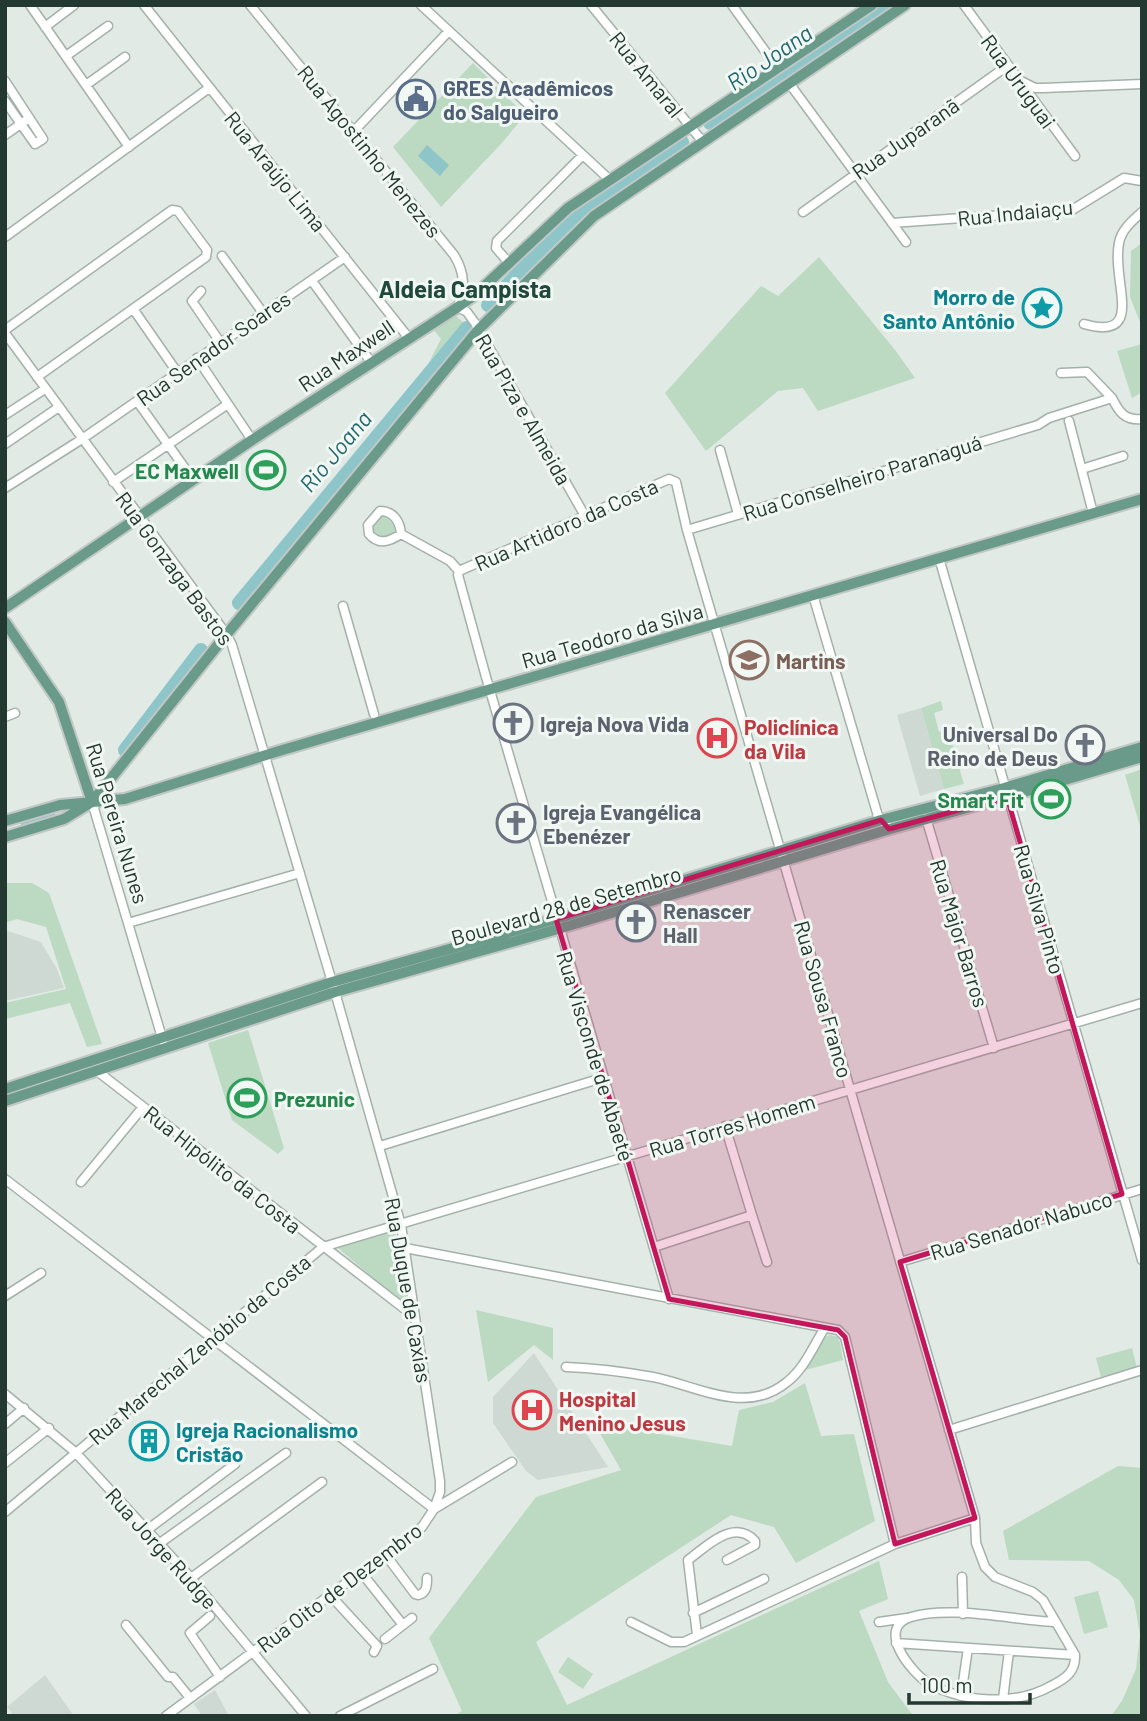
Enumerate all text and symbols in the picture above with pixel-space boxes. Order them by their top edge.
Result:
water label: Rio Joana [721,18,817,96]
street label: Rua Amaral [605,26,689,122]
street label: Rua Uruguai [977,29,1061,133]
street label: Rua Agostinho Menezes [293,60,447,242]
place label: GRES Acadêmicos do Salgueiro [443,75,613,124]
public building icon: GRES Acadêmicos do Salgueiro [395,78,437,120]
street label: Rua Juparanã [847,92,963,184]
street label: Rua Araújo Lima [220,106,332,236]
street label: Rua Indaiaçu [956,194,1074,230]
district label: Aldeia Campista [378,274,552,303]
place label: Morro de Santo Antônio [883,284,1015,333]
street label: Rua Senador Soares [131,285,295,411]
place icon: Morro de Santo Antônio [1021,287,1063,329]
street label: Rua Maxwell [293,314,399,396]
street label: Rua Piza e Almeida [471,329,577,489]
water label: Rio Joana [293,405,377,497]
street label: Rua Conselheiro Paranaguá [740,429,984,525]
sports icon: EC Maxwell [245,449,287,491]
place label: EC Maxwell [135,458,239,483]
street label: Rua Artidoro da Costa [471,472,661,576]
street label: Rua Gonzaga Bastos [111,486,239,650]
street label: Rua Teodoro da Silva [518,597,706,673]
school or university icon: Martins [728,639,770,681]
place label: Martins [776,648,846,673]
church icon: Igreja Nova Vida [492,702,534,744]
place label: Igreja Nova Vida [540,711,689,736]
place label: Policlínica da Vila [744,714,839,763]
hospital icon: Policlínica da Vila [696,717,738,759]
place label: Universal Do Reino de Deus [927,721,1058,770]
church icon: Universal Do Reino de Deus [1064,724,1106,766]
street label: Rua Pereira Nunes [82,740,154,906]
sports icon: Smart Fit [1030,778,1072,820]
place label: Smart Fit [937,787,1024,812]
place label: Igreja Evangélica Ebenézer [543,799,701,848]
church icon: Igreja Evangélica Ebenézer [495,802,537,844]
street label: Rua Silva Pinto [1010,841,1070,977]
street label: Rua Major Barros [926,856,994,1010]
street label: Boulevard 28 de Setembro [448,860,684,950]
place label: Renascer Hall [663,898,751,947]
church icon: Renascer Hall [615,901,657,943]
street label: Rua Sousa Franco [790,917,858,1081]
street label: Rua Visconde de Abaeté [552,948,640,1164]
sports icon: Prezunic [226,1077,268,1119]
place label: Prezunic [274,1086,355,1111]
street label: Rua Torres Homem [646,1088,818,1162]
street label: Rua Hipólito da Costa [139,1100,307,1238]
street label: Rua Senador Nabuco [927,1185,1115,1265]
street label: Rua Duque de Caxias [380,1195,438,1385]
street label: Rua Marechal Zenóbio da Costa [83,1249,315,1449]
place label: Hospital Menino Jesus [559,1386,686,1435]
hospital icon: Hospital Menino Jesus [511,1389,553,1431]
place label: Igreja Racionalismo Cristão [176,1417,358,1466]
building icon: Igreja Racionalismo Cristão [128,1420,170,1462]
street label: Rua Jorge Rudge [101,1482,223,1614]
street label: Rua Oito de Dezembro [252,1517,426,1657]
scale bar [909,1662,1030,1706]
text: 100 m [920,1672,973,1697]

